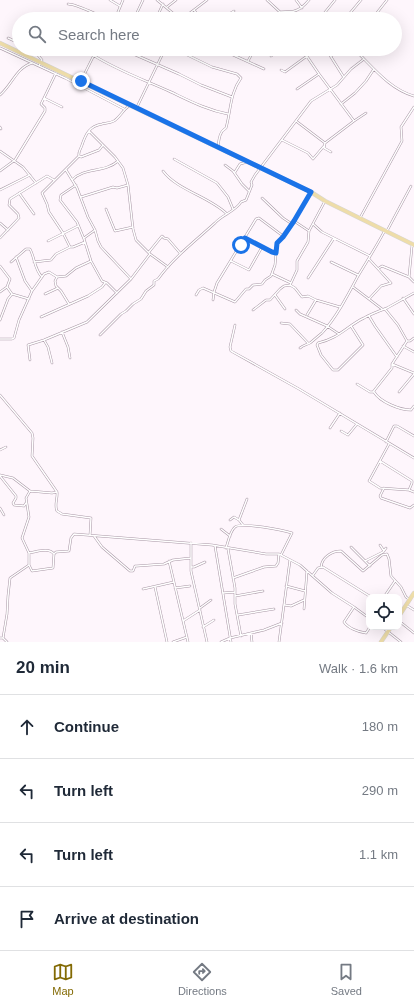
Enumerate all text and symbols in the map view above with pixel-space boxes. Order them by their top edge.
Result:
search box [12,12,402,56]
icon: search [26,23,48,45]
text: Search here [58,26,140,43]
route end [72,72,90,90]
route start [232,236,250,254]
map controls [366,594,402,630]
button: locate [366,594,402,630]
text: 20 min [16,658,70,677]
text: Walk · 1.6 km [319,661,398,676]
icon: ahead [16,716,38,738]
text: Continue [54,718,119,735]
text: 180 m [362,719,398,734]
icon: left [16,780,38,802]
text: Turn left [54,782,113,799]
text: 290 m [362,783,398,798]
icon: left [16,844,38,866]
text: Turn left [54,846,113,863]
text: 1.1 km [359,847,398,862]
icon: arrive [16,908,38,930]
text: Arrive at destination [54,910,199,927]
tab: Map [52,961,74,997]
tab: Directions [178,961,227,997]
tab: Saved [331,961,362,997]

